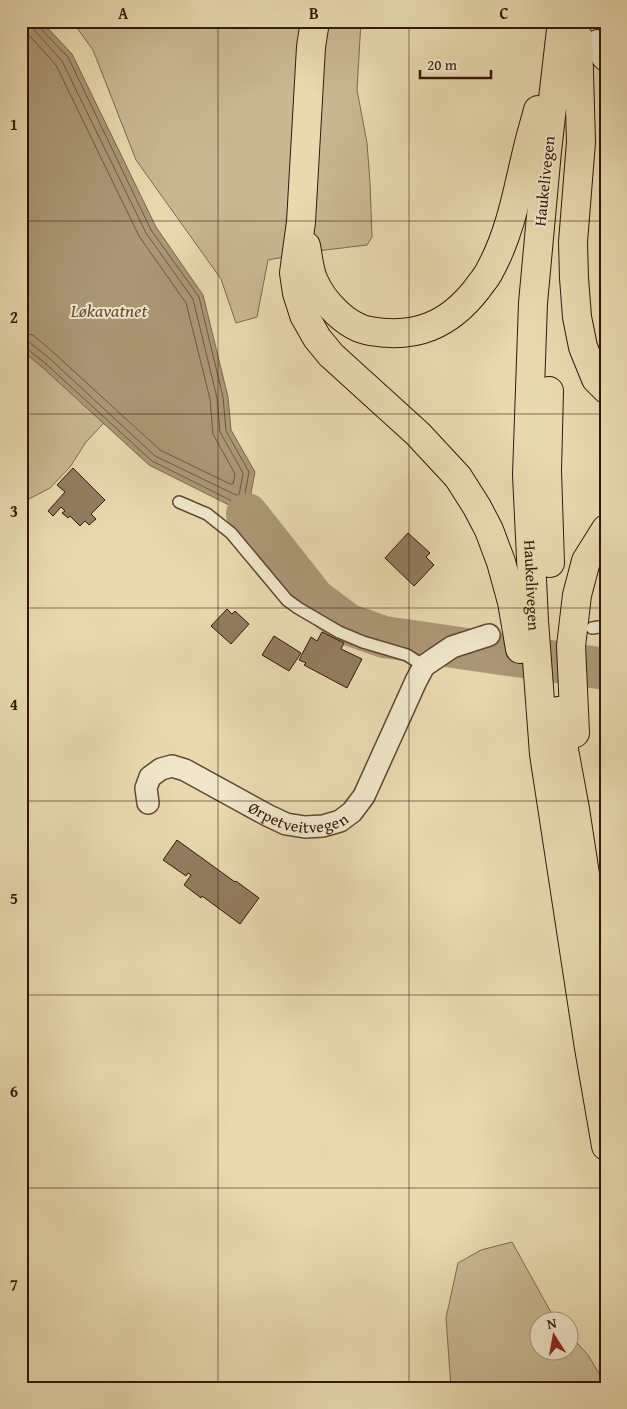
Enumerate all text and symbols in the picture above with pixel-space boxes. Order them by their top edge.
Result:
text: A [118,1,129,25]
text: B [309,1,319,25]
text: C [499,1,509,25]
scale bar [420,48,491,80]
text: 20 m [427,54,458,75]
text: 1 [10,112,18,136]
street label: Haukelivegen [527,135,561,227]
water label: Løkavatnet [70,297,147,324]
text: 2 [10,305,18,329]
text: 3 [10,499,18,523]
street label: Haukelivegen [518,539,547,631]
text: 4 [10,692,18,716]
street label: Ørpetveitvegen [244,795,353,839]
text: 5 [10,886,18,910]
text: 6 [10,1079,18,1103]
text: 7 [10,1272,18,1296]
north arrow [530,1312,580,1362]
text: N [545,1312,559,1334]

